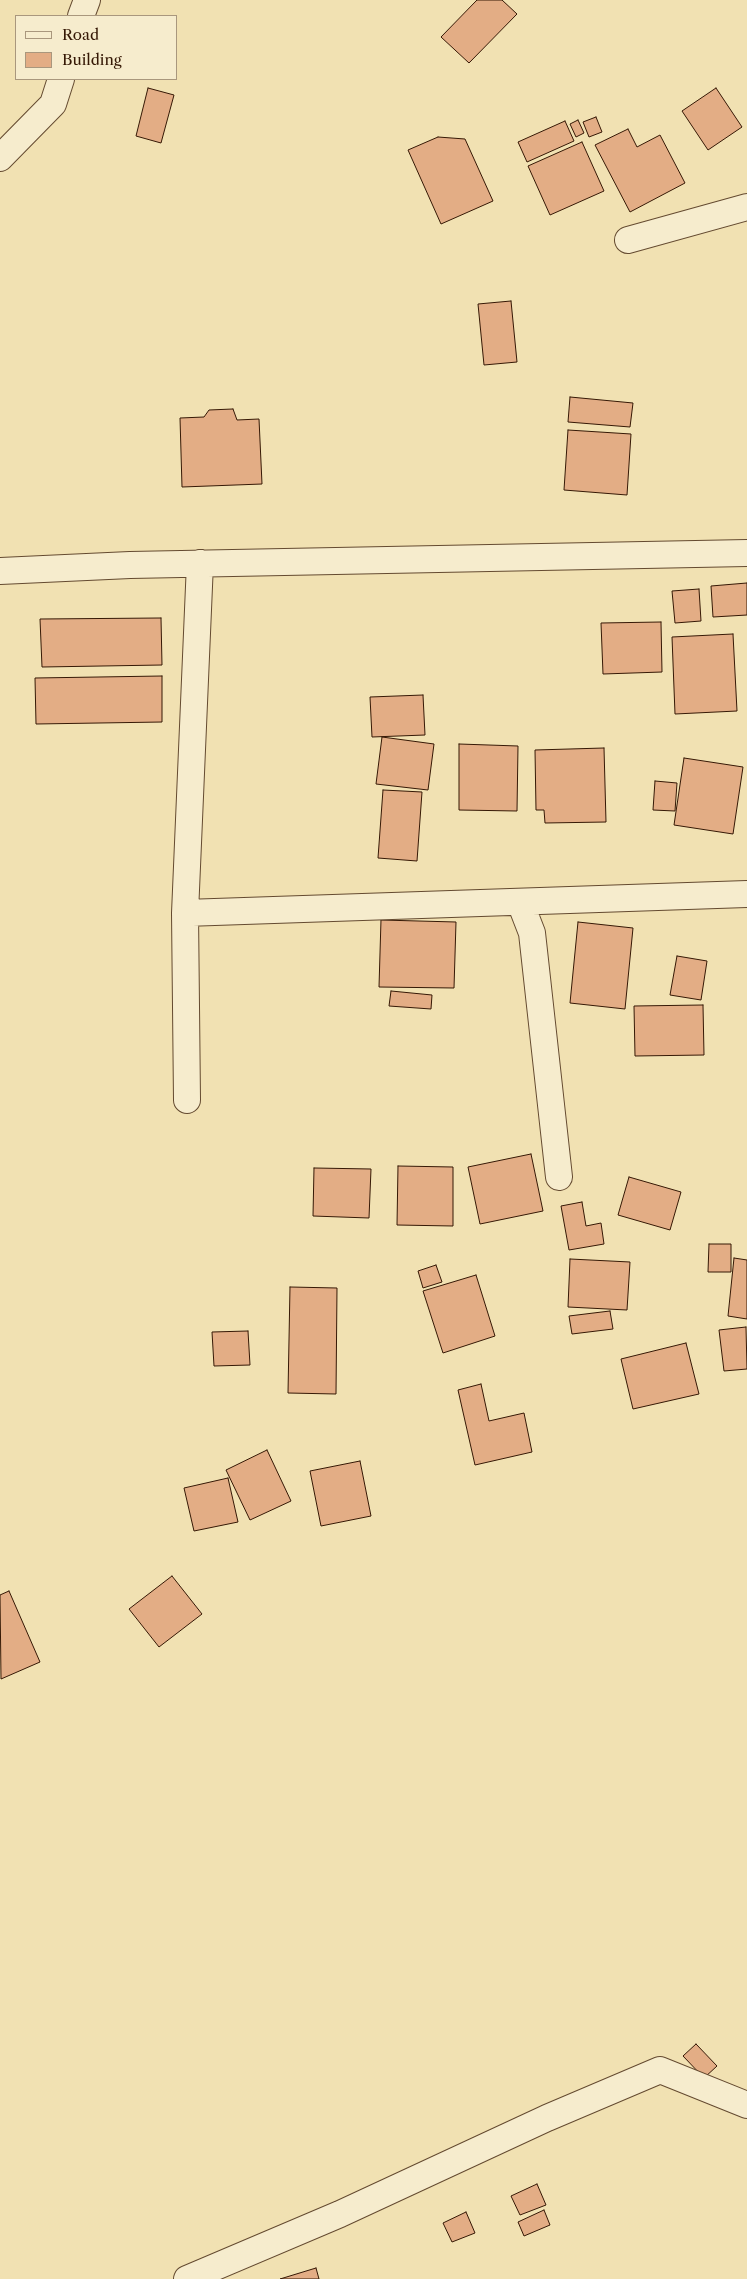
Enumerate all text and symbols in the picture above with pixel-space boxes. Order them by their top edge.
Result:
legend [15,15,178,80]
text: Road [62,25,99,44]
text: Building [62,50,122,69]

